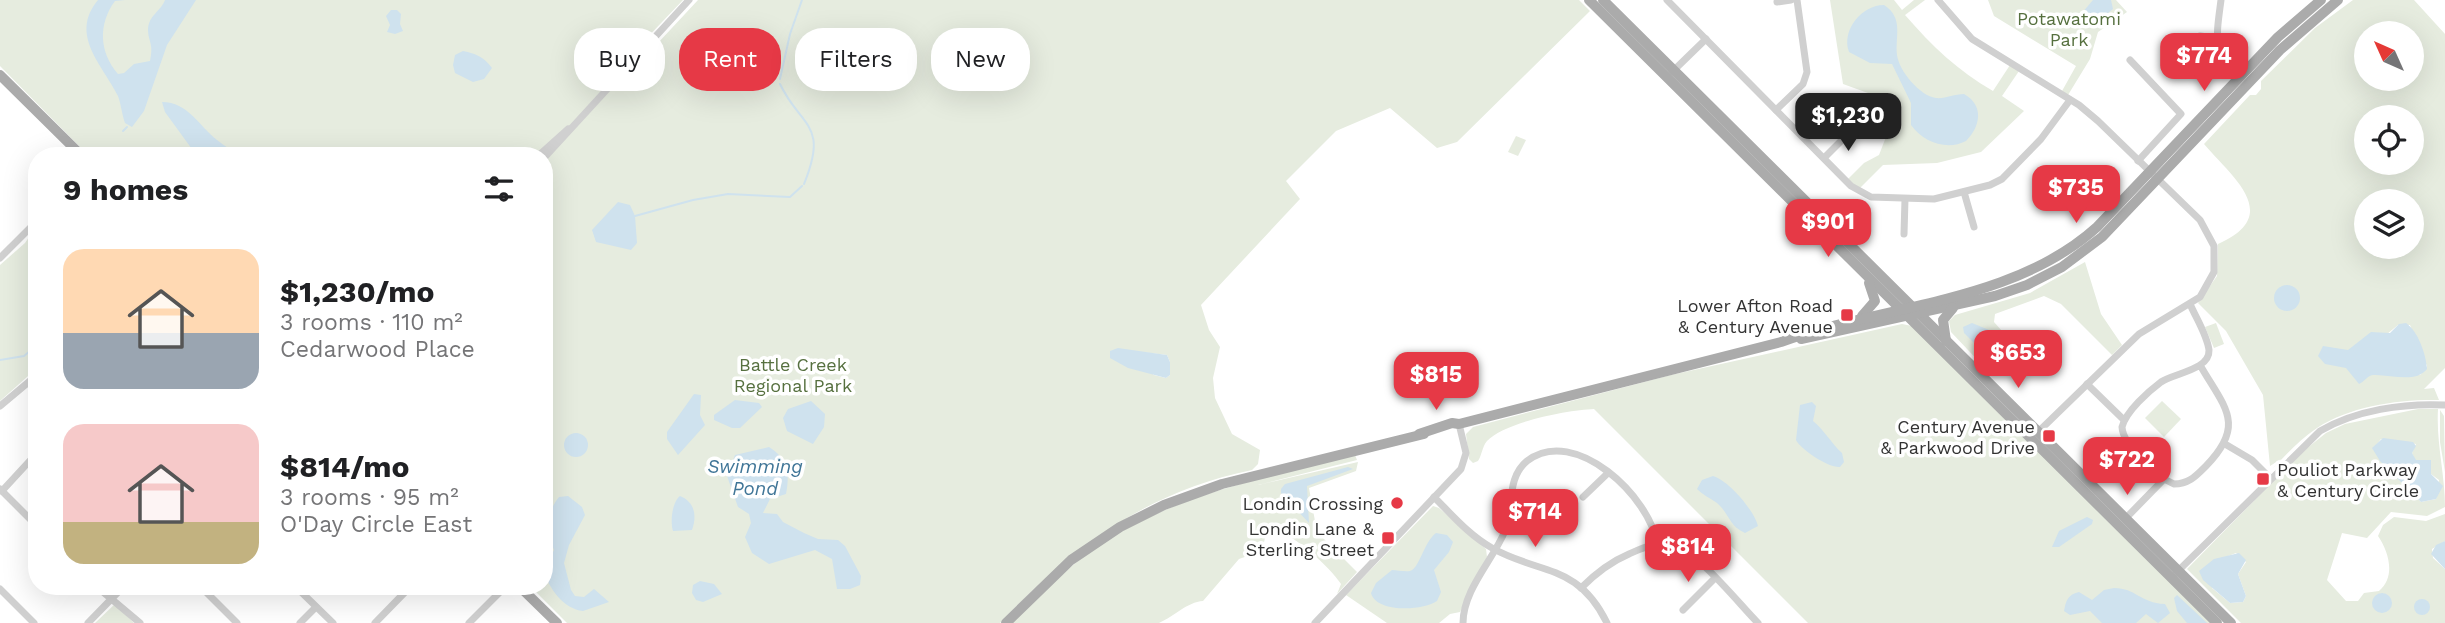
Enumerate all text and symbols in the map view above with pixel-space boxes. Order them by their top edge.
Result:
park label: Potawatomi Park [2017,8,2121,50]
north arrow [2354,21,2424,91]
map controls [2354,21,2424,259]
chip: Buy [574,28,665,91]
chip: Rent [679,28,781,91]
chip: Filters [795,28,917,91]
chip: New [931,28,1030,91]
pin: $774 [2163,34,2245,93]
text: $774 [2176,42,2232,69]
pin: $1,230 [1791,94,1905,153]
text: $1,230 [1811,102,1885,129]
button: locate [2354,105,2424,175]
pin: $735 [2035,166,2117,225]
icon: filters [480,170,518,208]
text: 9 homes [63,172,188,207]
text: $735 [2048,174,2104,201]
button: layers [2354,189,2424,259]
pin: $901 [1787,200,1869,259]
text: $901 [1801,208,1855,235]
text: $1,230/mo [280,274,434,309]
icon: home [119,277,203,361]
place label: Lower Afton Road & Century Avenue [1677,295,1833,337]
marker: Lower Afton Road & Century Avenue [1839,307,1855,323]
text: 3 rooms · 110 m² [280,309,463,336]
pin: $653 [1977,330,2059,390]
text: Cedarwood Place [280,336,475,363]
text: $653 [1990,339,2046,366]
pin: $815 [1395,352,1477,412]
park label: Battle Creek Regional Park [734,354,852,396]
text: $815 [1410,361,1462,388]
place label: Century Avenue & Parkwood Drive [1880,416,2035,458]
marker: Century Avenue & Parkwood Drive [2041,428,2057,444]
pin: $722 [2086,438,2168,497]
text: $722 [2099,446,2155,473]
text: $814/mo [280,449,410,484]
icon: home [119,452,203,536]
water label: Swimming Pond [707,455,803,500]
place label: Pouliot Parkway & Century Circle [2277,459,2419,501]
marker: Pouliot Parkway & Century Circle [2255,471,2271,487]
text: 3 rooms · 95 m² [280,484,459,511]
pin: $714 [1494,490,1576,549]
place label: Londin Crossing [1243,493,1383,514]
marker: Londin Crossing [1389,495,1405,511]
text: $714 [1508,498,1562,525]
text: O'Day Circle East [280,511,472,538]
place label: Londin Lane & Sterling Street [1246,518,1375,560]
pin: $814 [1647,524,1729,584]
marker: Londin Lane & Sterling Street [1380,530,1396,546]
text: $814 [1661,533,1715,560]

